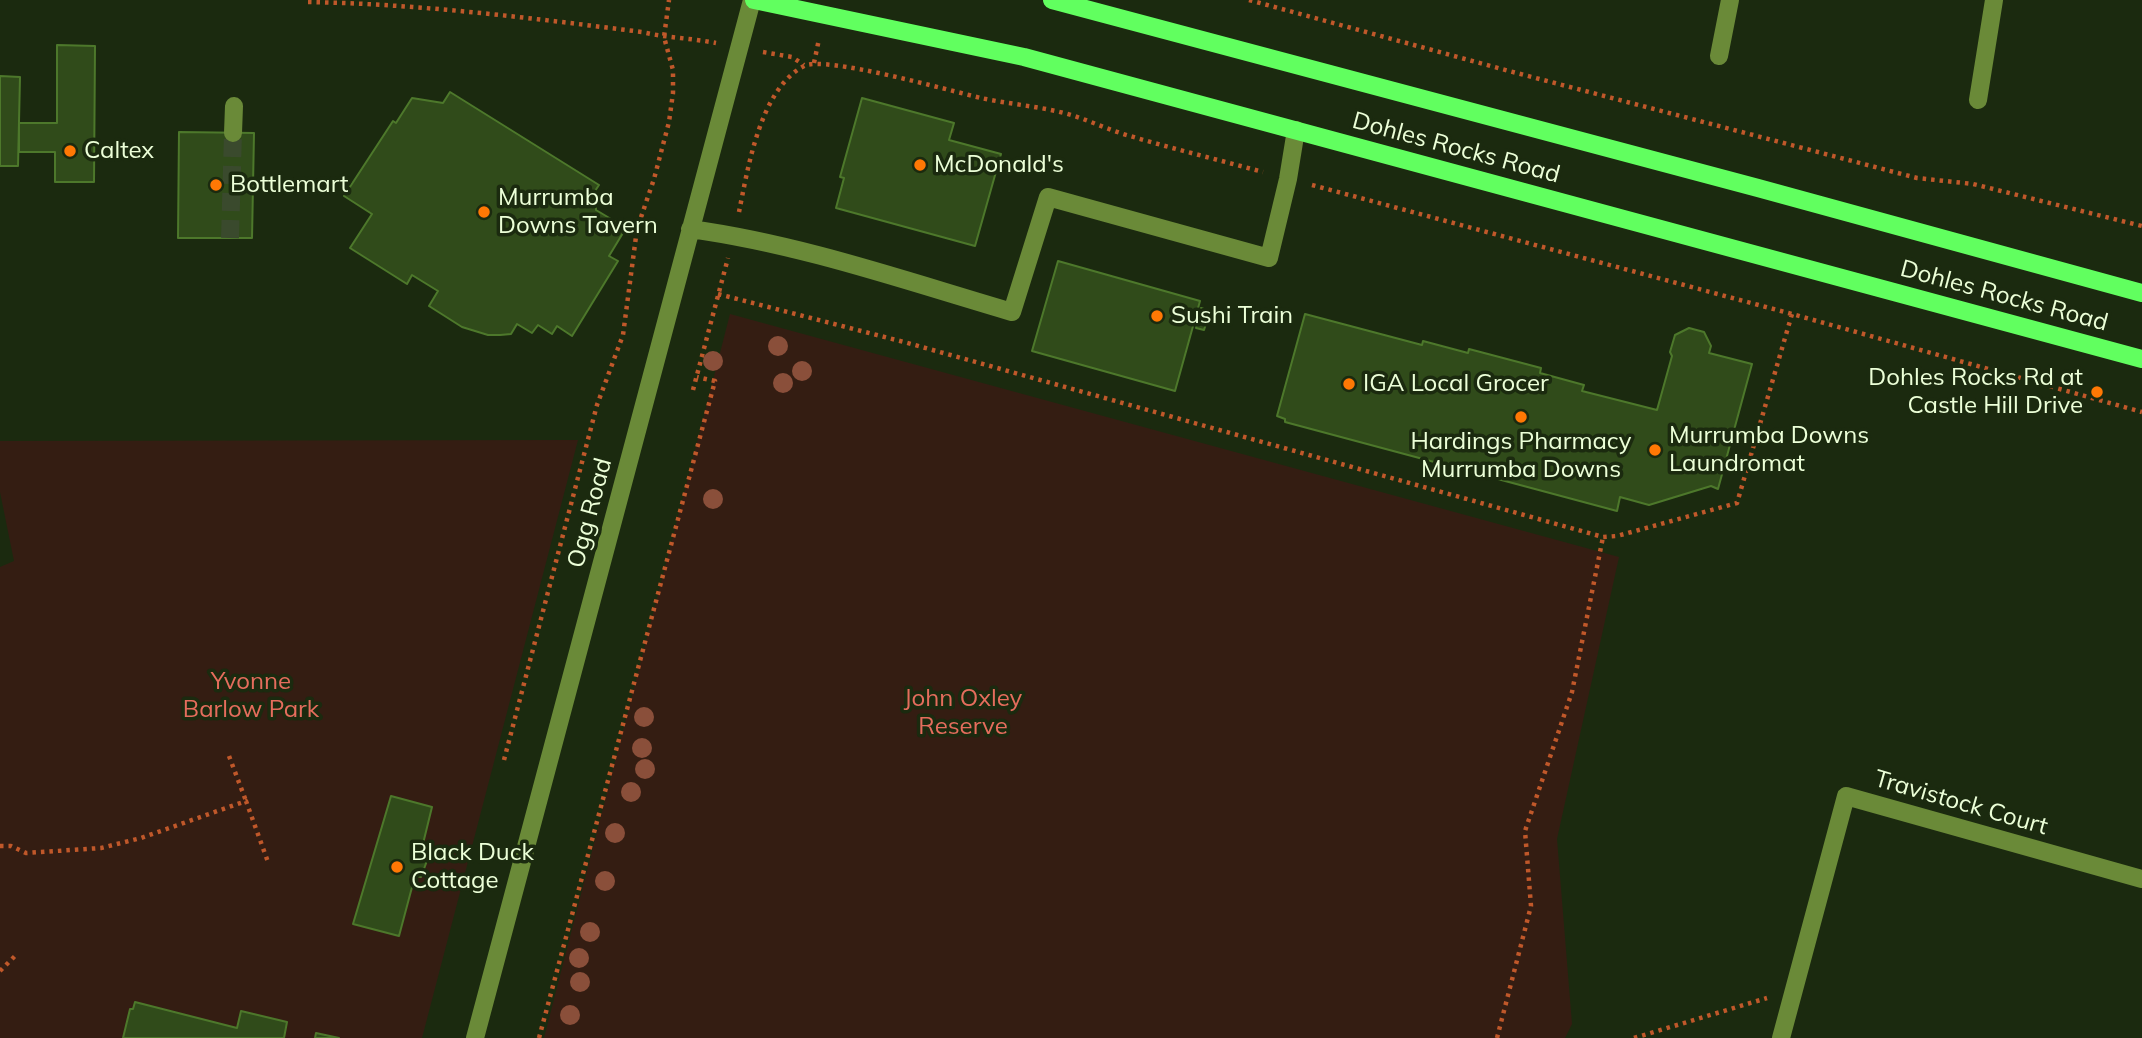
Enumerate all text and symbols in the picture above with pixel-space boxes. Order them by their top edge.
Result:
street label: Dohles Rocks Road [1349,106,1563,190]
place label: Caltex [84,137,154,165]
marker: Caltex [62,143,78,159]
place label: McDonald's [934,151,1064,179]
marker: McDonald's [912,157,928,173]
place label: Bottlemart [230,171,348,199]
marker: Bottlemart [208,177,224,193]
place label: Murrumba Downs Tavern [498,184,658,240]
marker: Murrumba Downs Tavern [476,204,492,220]
street label: Dohles Rocks Road [1897,254,2111,338]
place label: Sushi Train [1171,302,1293,330]
marker: Sushi Train [1149,308,1165,324]
place label: Dohles Rocks Rd at Castle Hill Drive [1868,364,2083,420]
place label: IGA Local Grocer [1363,370,1549,398]
marker: IGA Local Grocer [1341,376,1357,392]
marker: Dohles Rocks Rd at Castle Hill Drive [2089,384,2105,400]
marker: Hardings Pharmacy Murrumba Downs [1513,409,1529,425]
place label: Murrumba Downs Laundromat [1669,422,1869,478]
place label: Hardings Pharmacy Murrumba Downs [1410,428,1632,484]
marker: Murrumba Downs Laundromat [1647,442,1663,458]
street label: Ogg Road [562,455,618,571]
park label: Yvonne Barlow Park [183,668,319,724]
park label: John Oxley Reserve [904,685,1022,741]
street label: Travistock Court [1871,764,2051,842]
place label: Black Duck Cottage [411,839,534,895]
marker: Black Duck Cottage [389,859,405,875]

